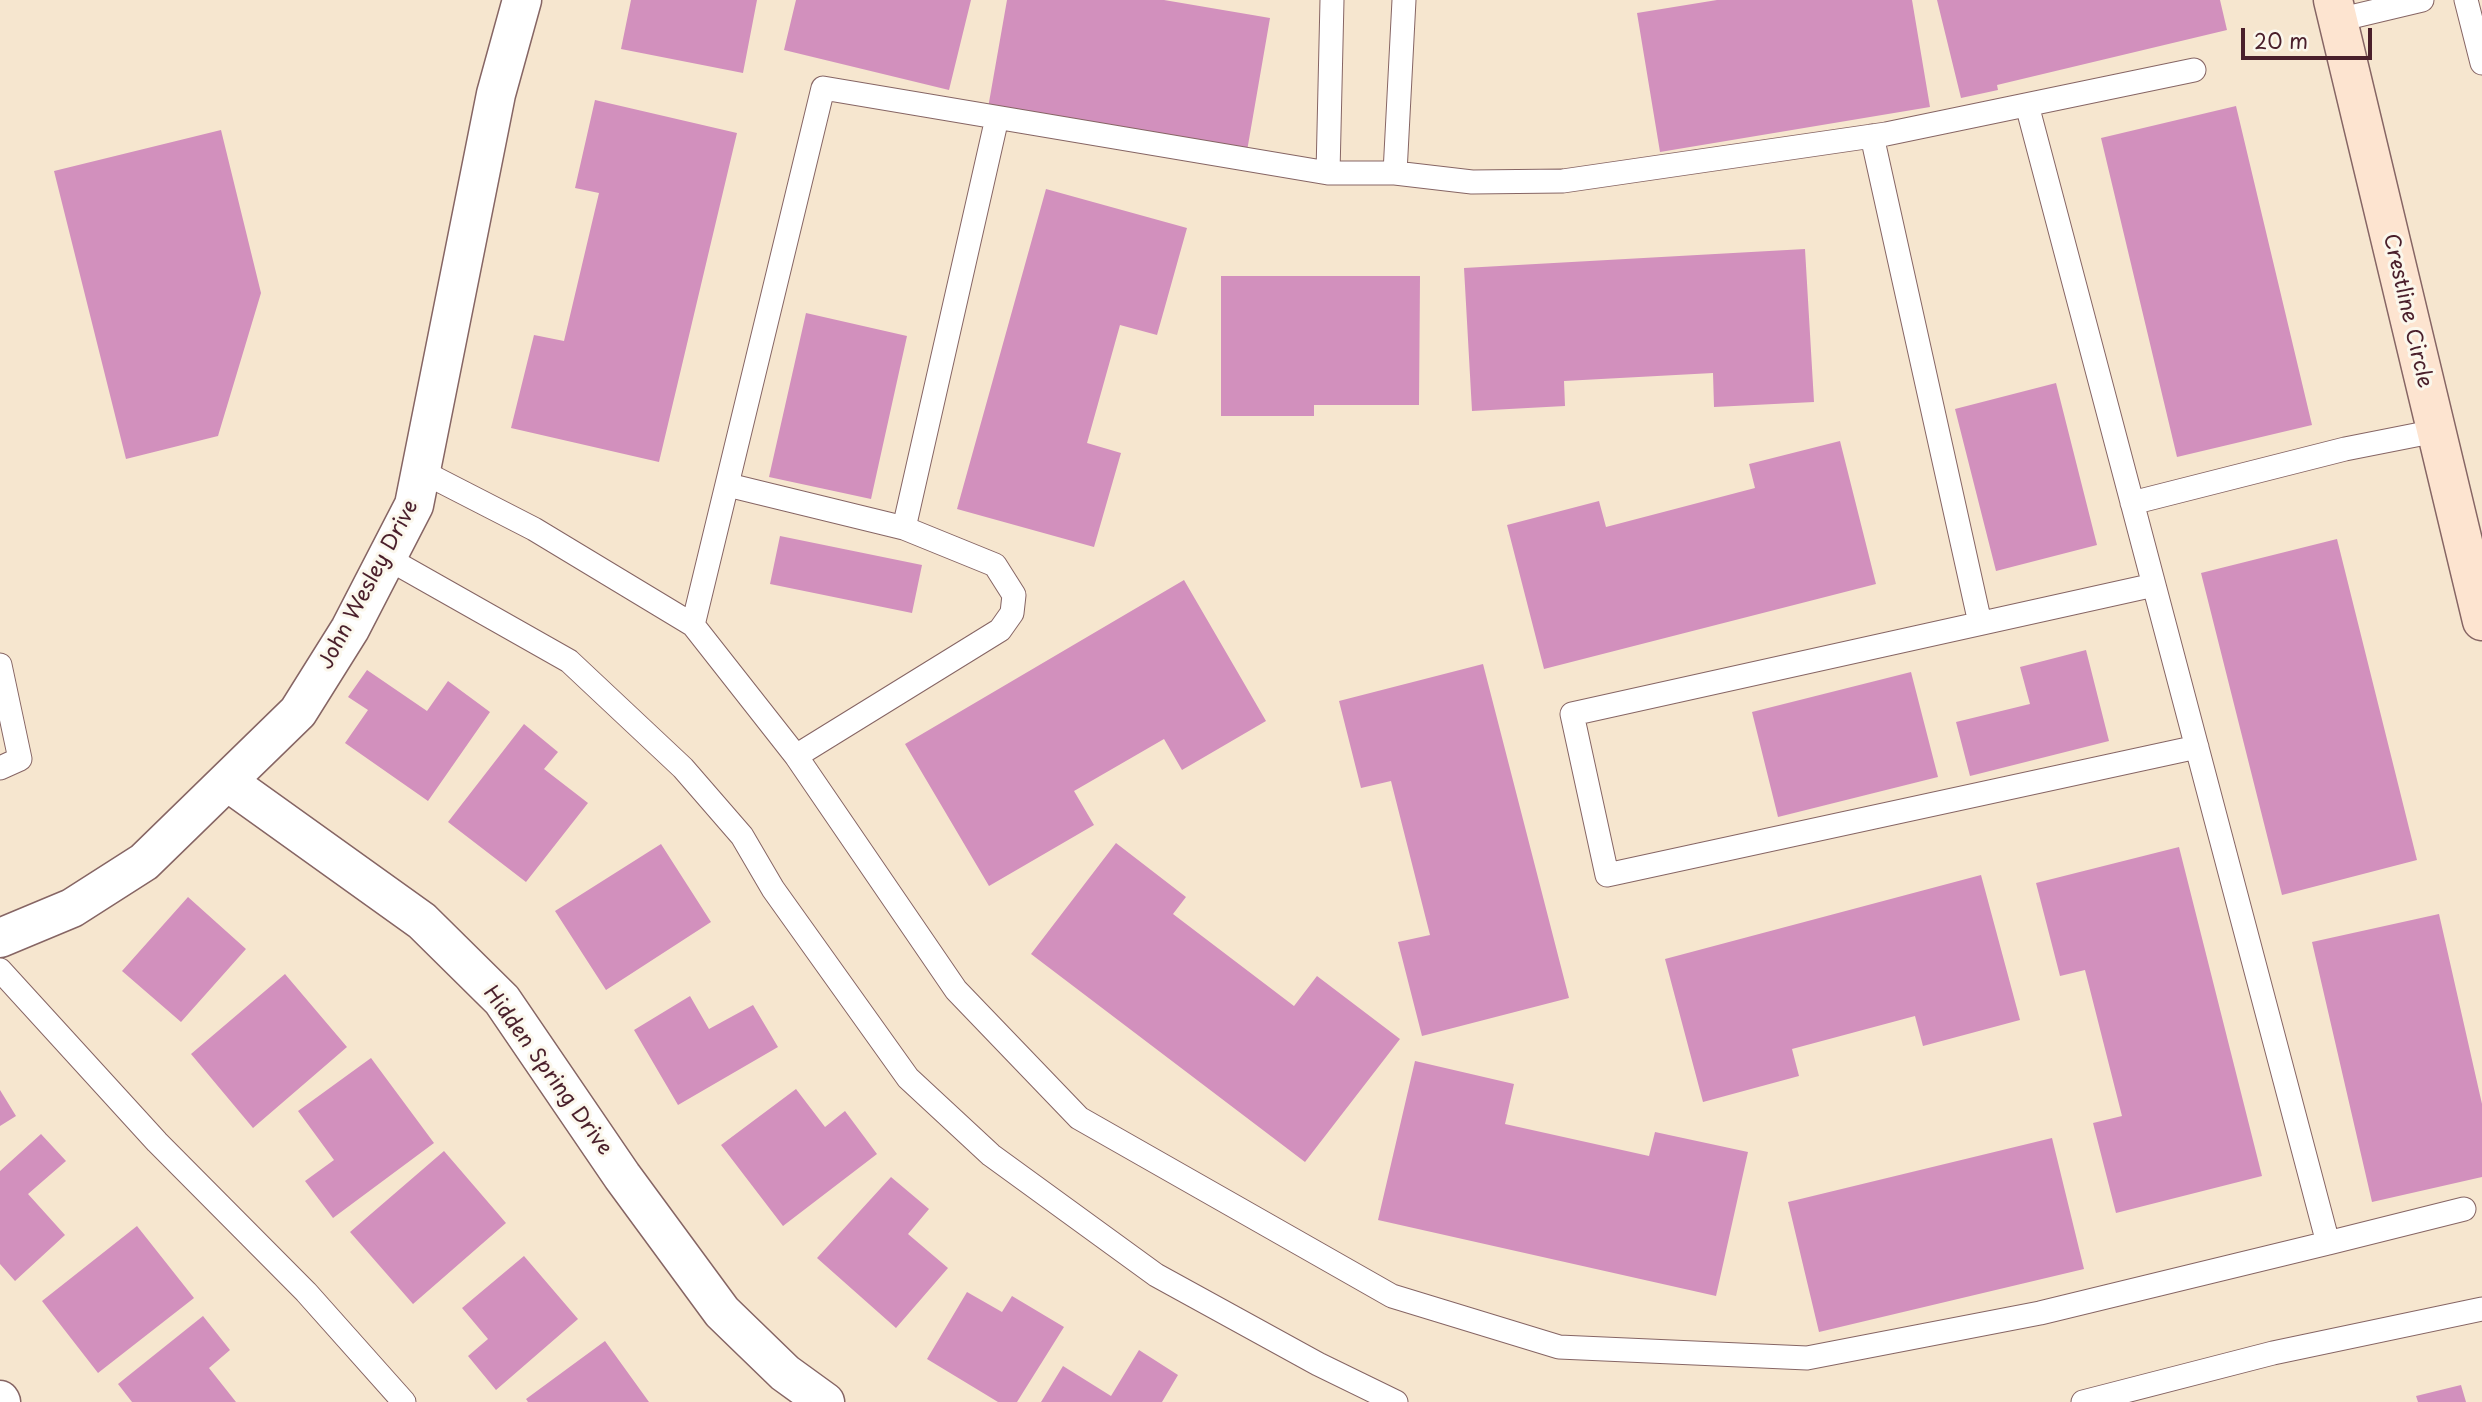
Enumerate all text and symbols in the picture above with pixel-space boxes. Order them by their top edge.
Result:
scale bar [2244,14,2375,58]
text: 20 m [2254,24,2308,56]
street label: Crestline Circle [2377,231,2437,391]
street label: John Wesley Drive [314,496,424,674]
street label: Hidden Spring Drive [477,982,617,1160]

